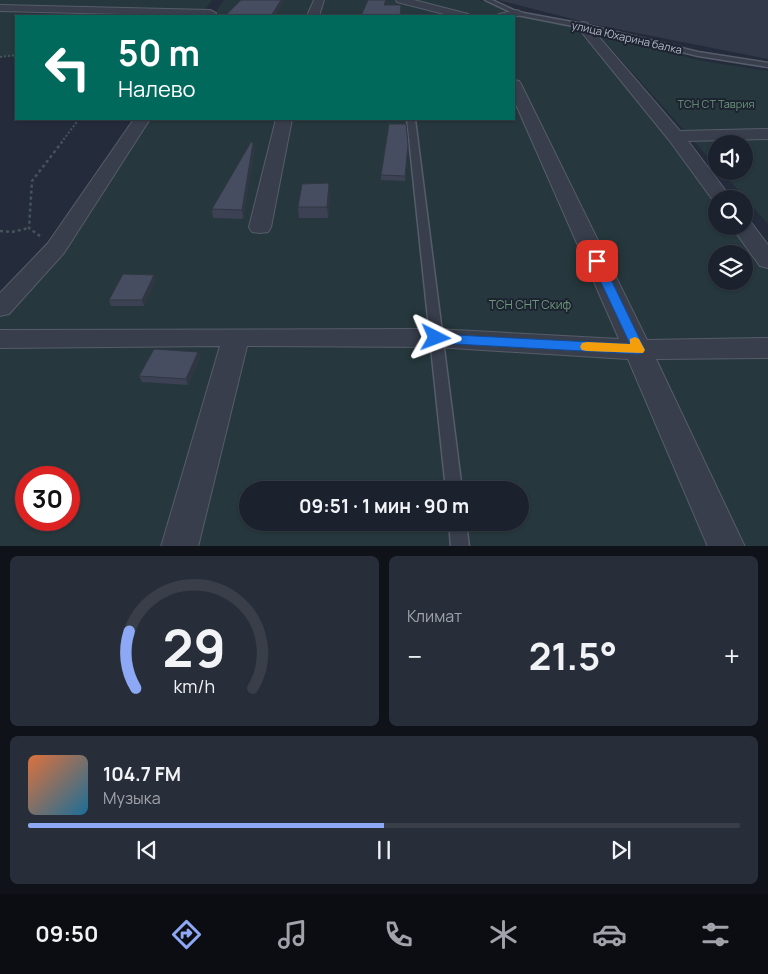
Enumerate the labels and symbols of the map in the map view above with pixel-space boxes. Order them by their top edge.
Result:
street label: улица Юхарина балка [570,17,684,57]
park label: ТСН СТ Таврия [677,96,755,111]
pin [576,240,618,282]
park label: ТСН СНТ Скиф [489,296,572,313]
position arrow [409,311,461,363]
speed limit sign: 30 [15,466,80,531]

